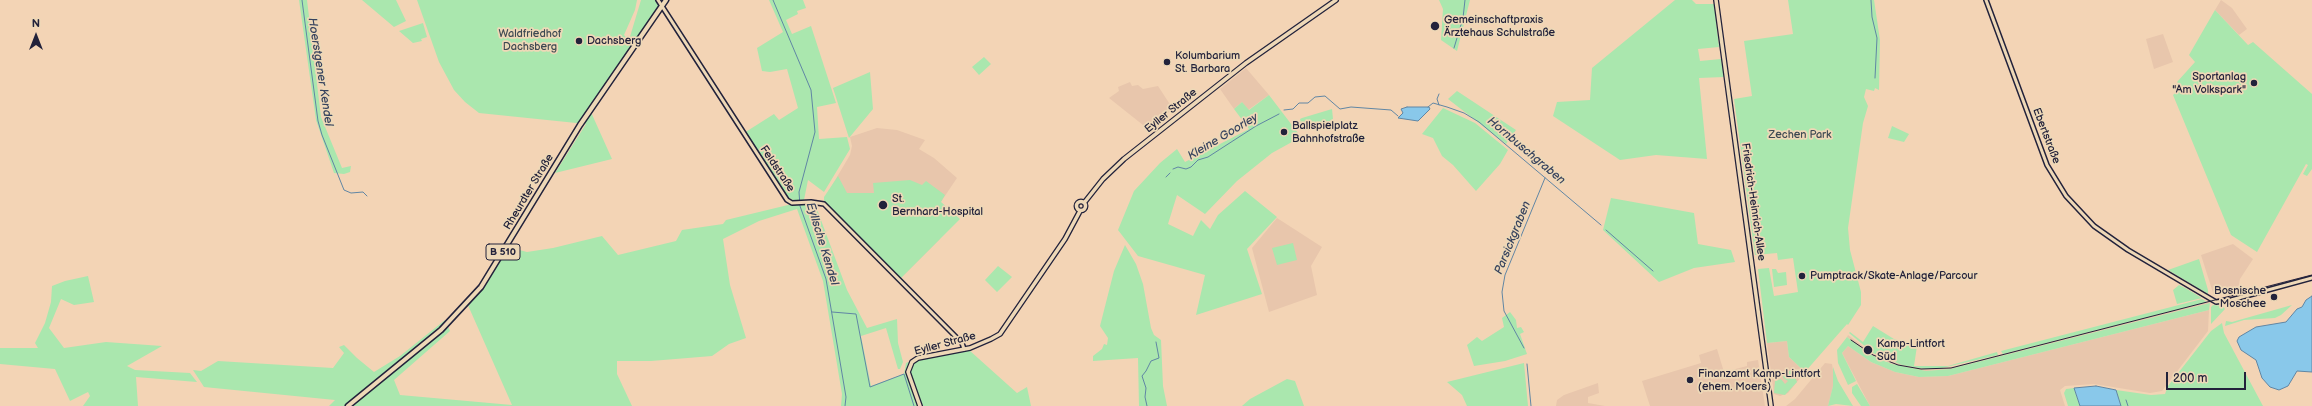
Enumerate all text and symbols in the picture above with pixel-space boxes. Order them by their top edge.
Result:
place label: Gemeinschaftpraxis Ärztehaus Schulstraße [1444,13,1555,39]
north arrow [16,16,56,56]
text: N [32,17,40,30]
water label: Hoerstgener Kendel [304,17,336,127]
marker: Gemeinschaftpraxis Ärztehaus Schulstraße [1429,20,1441,32]
park label: Waldfriedhof Dachsberg [499,27,561,53]
place label: Dachsberg [587,34,641,48]
marker: Dachsberg [574,36,584,46]
place label: Kolumbarium St. Barbara [1175,49,1240,75]
marker: Kolumbarium St. Barbara [1162,57,1172,67]
place label: Sportanlag "Am Volkspark" [2172,70,2246,96]
marker: Sportanlag "Am Volkspark" [2249,78,2259,88]
street label: Eyller Straße [1142,86,1200,136]
street label: Ebertstraße [2029,106,2063,166]
water label: Kleine Goorley [1185,110,1261,164]
water label: Hornbuschgraben [1484,114,1568,188]
place label: Ballspielplatz Bahnhofstraße [1292,119,1365,145]
marker: Ballspielplatz Bahnhofstraße [1279,127,1289,137]
park label: Zechen Park [1769,128,1831,142]
street label: Friedrich-Heinrich-Allee [1738,142,1768,262]
street label: Feldstraße [757,143,797,195]
street label: Rheurdter Straße [501,152,557,232]
place label: St. Bernhard-Hospital [892,192,983,218]
marker: St. Bernhard-Hospital [877,199,889,211]
water label: Parsickgraben [1492,199,1534,277]
water label: Eyllsche Kendel [803,201,841,287]
road number: B 510 [486,244,520,260]
place label: Pumptrack/Skate-Anlage/Parcour [1810,269,1977,283]
marker: Pumptrack/Skate-Anlage/Parcour [1797,271,1807,281]
place label: Bosnische Moschee [2214,284,2266,310]
marker: Bosnische Moschee [2269,292,2279,302]
street label: Eyller Straße [913,329,977,359]
place label: Kamp-Lintfort Süd [1877,337,1945,363]
marker: Kamp-Lintfort Süd [1862,344,1874,356]
scale bar [2168,364,2248,390]
place label: Finanzamt Kamp-Lintfort (ehem. Moers) [1698,367,1820,393]
text: 200 m [2173,371,2207,386]
marker: Finanzamt Kamp-Lintfort (ehem. Moers) [1685,375,1695,385]

